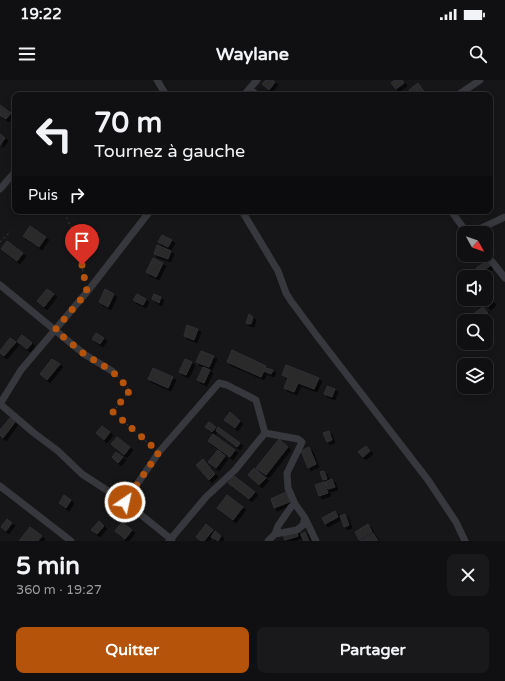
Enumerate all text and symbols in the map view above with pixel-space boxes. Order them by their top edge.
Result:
text: 19:22 [20,5,62,23]
icon: menu [16,43,38,65]
text: Waylane [216,43,289,65]
icon: search [467,43,489,65]
text: 70 m [94,106,162,140]
icon: left [28,108,80,160]
text: Tournez à gauche [94,140,245,162]
icon: right [66,184,88,206]
text: Puis [28,186,58,204]
pin [65,224,99,265]
north arrow [457,226,493,262]
map controls [457,226,493,394]
icon: arrive [71,230,93,252]
button: sound [457,270,493,306]
button: search [457,314,493,350]
button: layers [457,358,493,394]
position arrow [104,481,146,523]
text: 5 min [16,552,80,581]
button: close [447,554,489,596]
text: 360 m · 19:27 [16,582,102,598]
button: Quitter [16,627,249,673]
button: Partager [257,627,489,673]

